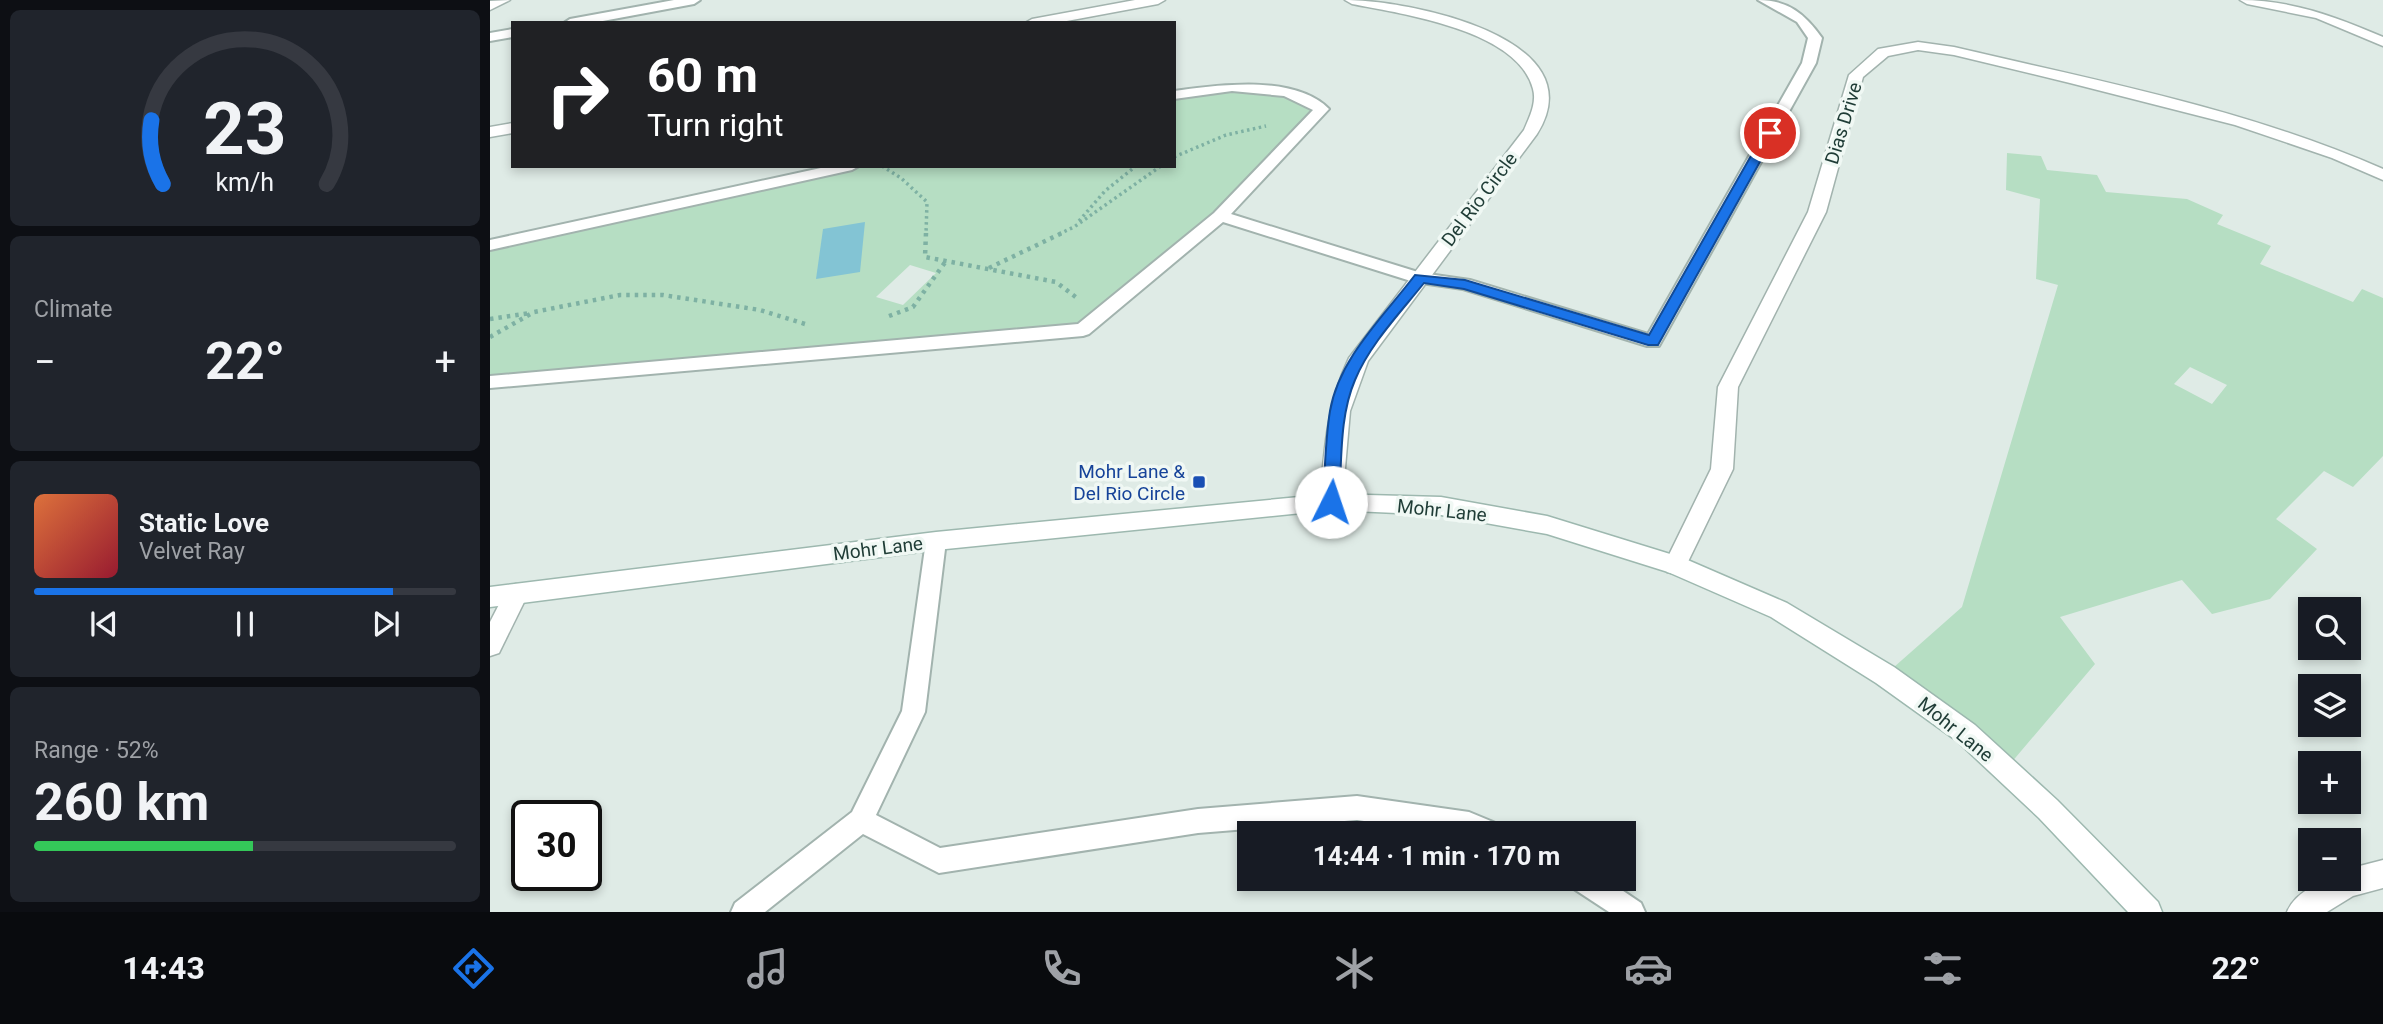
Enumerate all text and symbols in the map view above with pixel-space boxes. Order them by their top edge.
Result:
text: 60 m [647,47,758,104]
icon: right [532,49,623,140]
street label: Dias Drive [1820,79,1867,167]
text: 23 [203,86,287,172]
pin [1740,103,1800,163]
text: Turn right [647,106,783,144]
icon: arrive [1751,114,1789,152]
street label: Del Rio Circle [1437,148,1522,251]
text: km/h [216,168,274,197]
text: Climate [34,296,113,323]
text: 22° [205,331,285,392]
text: − [34,340,56,384]
text: + [434,340,456,384]
place label: Mohr Lane & Del Rio Circle [1073,460,1185,505]
position arrow [1294,465,1368,539]
marker: Mohr Lane & Del Rio Circle [1191,474,1207,490]
street label: Mohr Lane [1396,494,1488,527]
text: Static Love [139,508,269,538]
street label: Mohr Lane [832,532,924,565]
text: Velvet Ray [139,538,245,565]
map controls [2298,597,2361,891]
button: search [2298,597,2361,660]
icon: previous [85,605,123,643]
icon: pause [226,605,264,643]
icon: next [367,605,405,643]
button: layers [2298,674,2361,737]
street label: Mohr Lane [1913,692,1998,767]
text: Range · 52% [34,737,159,764]
button: + [2298,751,2361,814]
text: 260 km [34,772,209,833]
speed limit sign: 30 [511,800,602,891]
button: − [2298,828,2361,891]
text: 14:44 · 1 min · 170 m [1313,841,1560,871]
icon: directions [449,944,498,993]
icon: music [743,944,792,993]
icon: phone [1037,944,1086,993]
icon: climate [1330,944,1379,993]
icon: car [1624,944,1673,993]
icon: filters [1918,944,1967,993]
text: 14:43 [122,949,205,987]
text: 22° [2211,949,2261,987]

